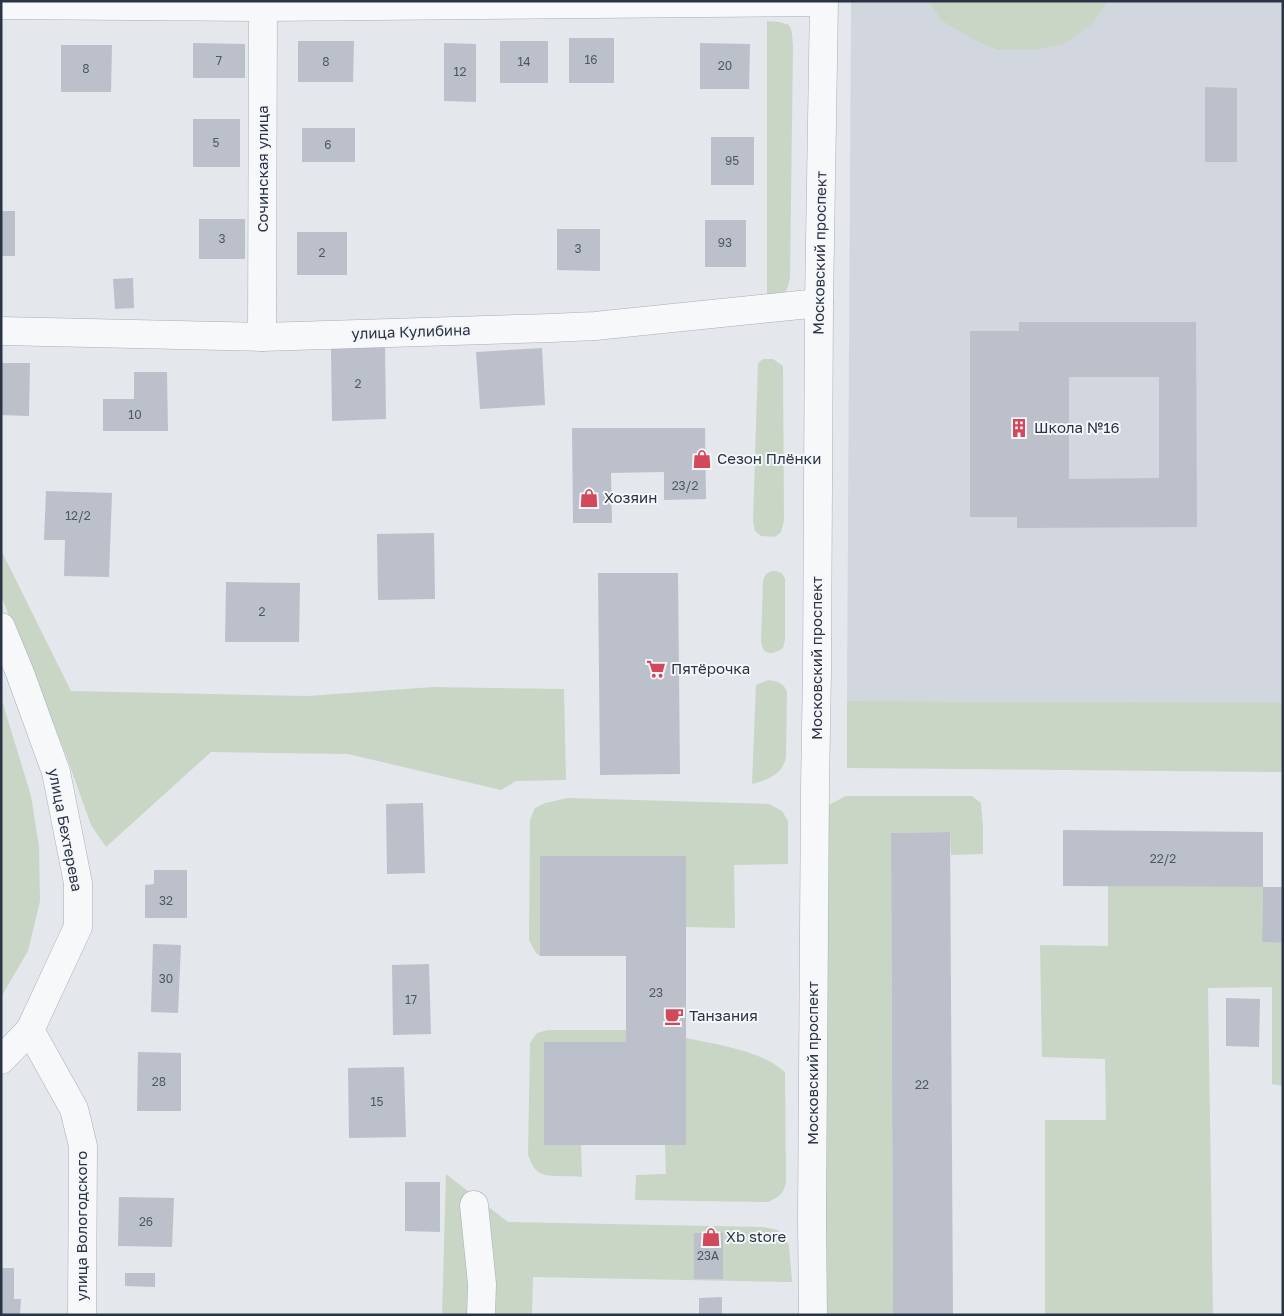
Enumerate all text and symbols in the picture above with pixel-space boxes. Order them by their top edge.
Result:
house number: 16 [584,52,598,67]
house number: 7 [216,53,222,68]
house number: 8 [322,54,330,69]
house number: 14 [517,54,531,69]
house number: 20 [718,58,732,73]
house number: 8 [82,61,90,76]
house number: 12 [454,64,466,79]
street label: Сочинская улица [253,105,271,233]
house number: 5 [213,135,220,150]
house number: 6 [324,137,332,152]
house number: 95 [725,153,739,168]
street label: Московский проспект [809,170,829,335]
house number: 3 [218,231,226,246]
house number: 93 [718,235,732,250]
house number: 3 [574,241,582,256]
house number: 2 [319,245,326,260]
street label: улица Кулибина [351,320,471,342]
house number: 2 [355,376,362,391]
house number: 10 [128,407,142,422]
building icon: Школа №16 [1008,417,1030,439]
place label: Школа №16 [1034,418,1120,436]
shop icon: Сезон Плёнки [691,448,713,470]
place label: Сезон Плёнки [717,449,821,467]
house number: 23/2 [672,478,698,493]
shop icon: Хозяин [578,487,600,509]
place label: Хозяин [604,488,657,506]
house number: 12/2 [65,508,91,523]
street label: Московский проспект [807,575,825,740]
house number: 2 [259,604,266,619]
supermarket icon: Пятёрочка [645,658,667,680]
place label: Пятёрочка [671,659,750,677]
street label: улица Бехтерева [45,767,87,893]
house number: 22/2 [1150,851,1176,866]
house number: 32 [159,893,173,908]
house number: 30 [159,971,173,986]
street label: Московский проспект [803,980,821,1145]
house number: 23 [649,985,663,1000]
house number: 17 [405,992,417,1007]
cafe icon: Танзания [663,1005,685,1027]
place label: Танзания [689,1006,758,1024]
house number: 28 [152,1074,166,1089]
house number: 22 [915,1077,929,1092]
house number: 15 [371,1094,383,1109]
street label: улица Вологодского [72,1151,90,1301]
house number: 26 [139,1214,153,1229]
shop icon: Xb store [700,1226,722,1248]
place label: Xb store [726,1227,787,1245]
house number: 23А [697,1248,719,1263]

